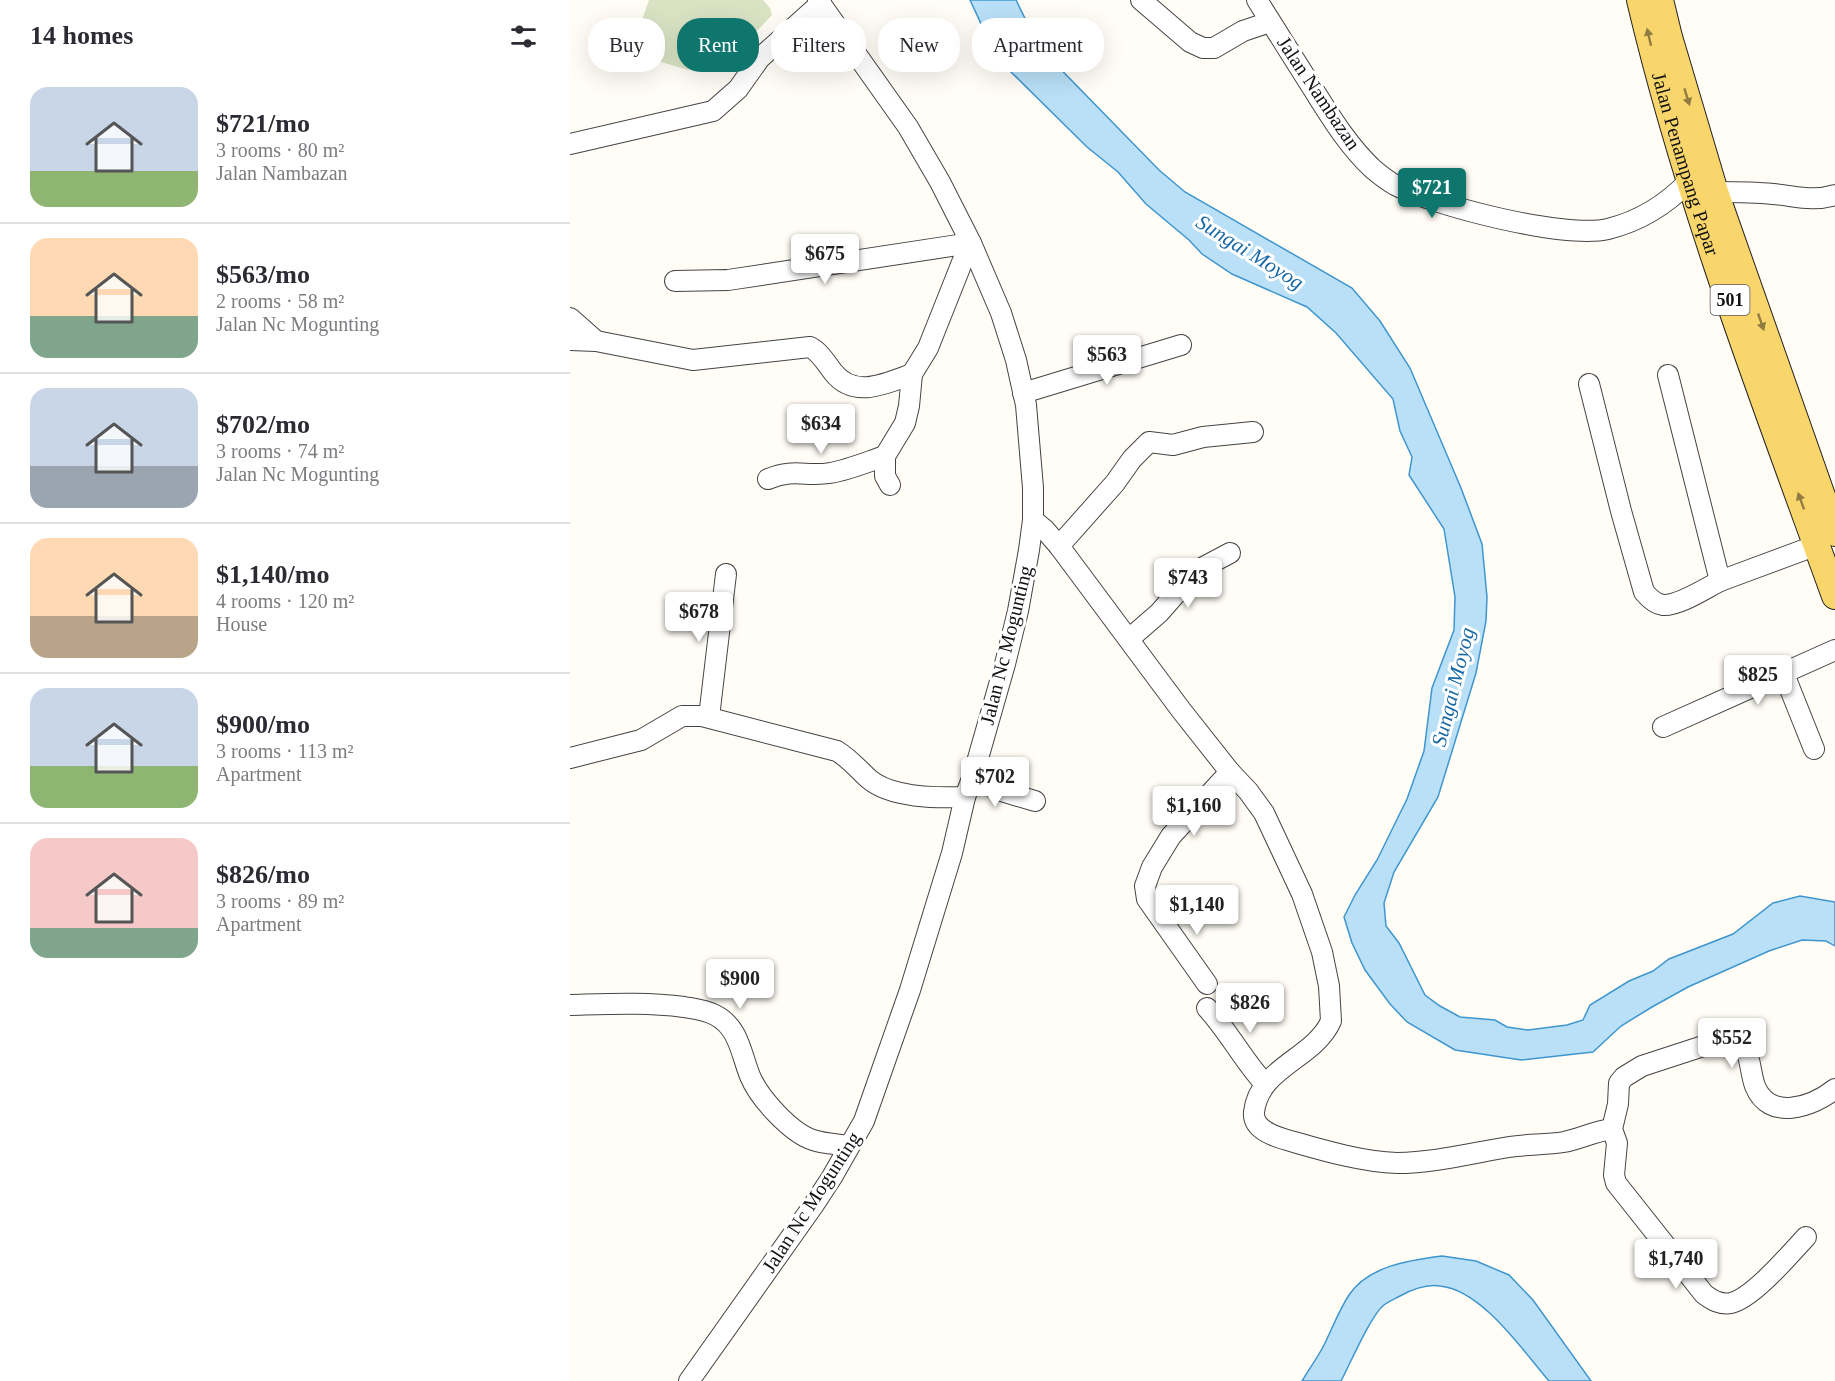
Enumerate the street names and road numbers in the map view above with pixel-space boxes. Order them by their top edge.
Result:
street label: Jalan Nambazan [1273,32,1365,154]
street label: Jalan Penampang Papar [1648,70,1724,258]
road number: 501 [1710,285,1750,315]
street label: Jalan Nc Mogunting [976,563,1037,727]
street label: Jalan Nc Mogunting [757,1128,866,1277]

